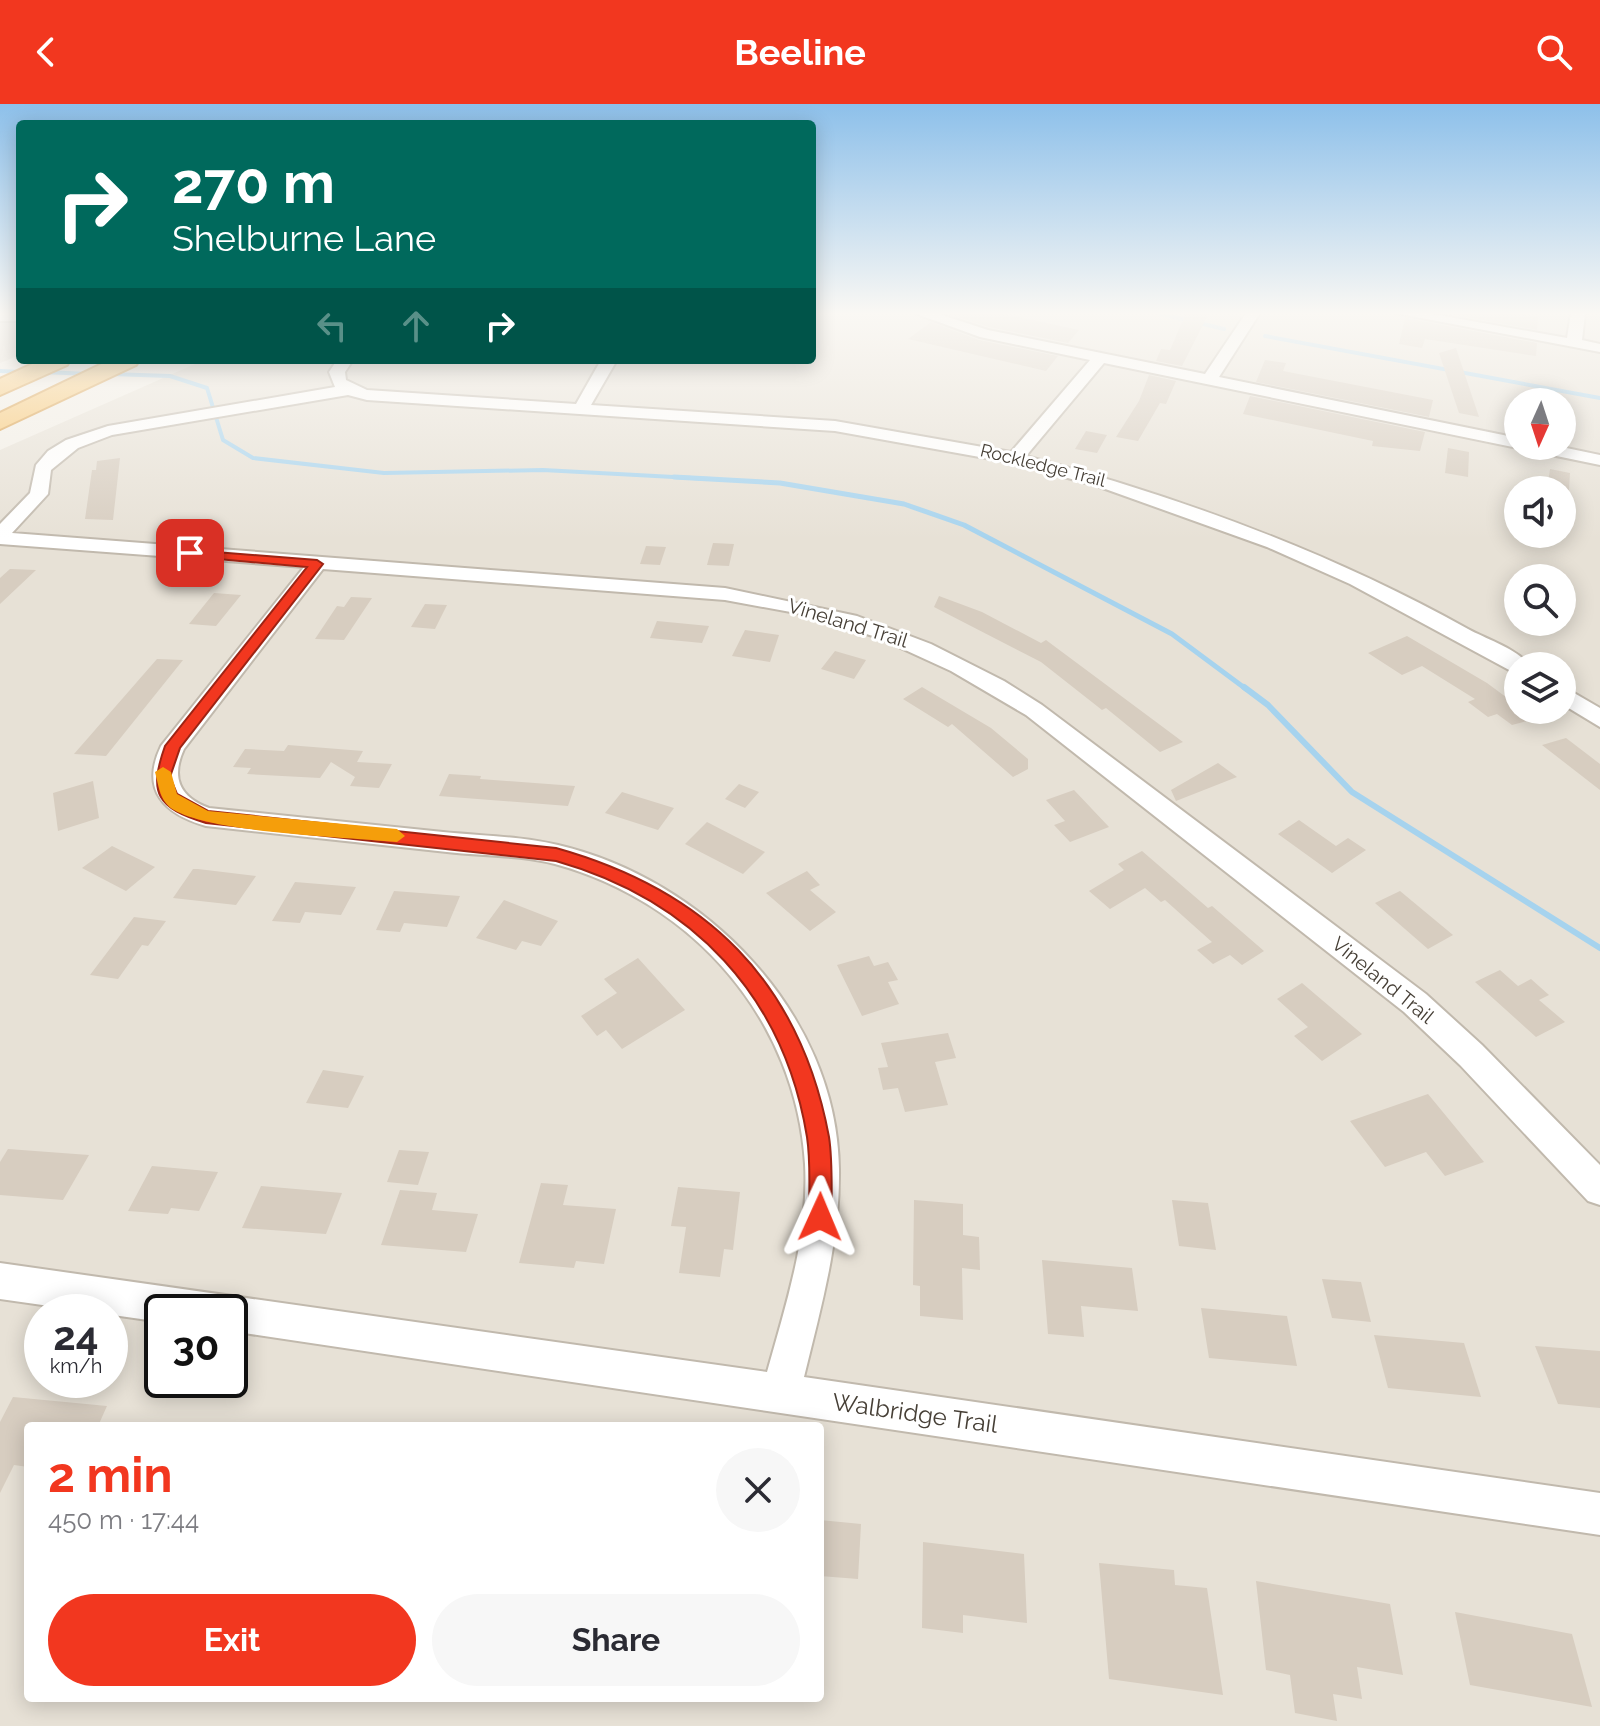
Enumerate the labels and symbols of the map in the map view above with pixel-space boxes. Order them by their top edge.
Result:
north arrow [1504,388,1576,460]
street label: Rockledge Trail [978,439,1108,491]
pin [156,519,224,587]
street label: Vineland Trail [785,593,912,653]
street label: Vineland Trail [1327,932,1439,1029]
position arrow [778,1175,862,1259]
speed limit sign: 30 [144,1294,248,1398]
street label: Walbridge Trail [830,1387,1000,1439]

